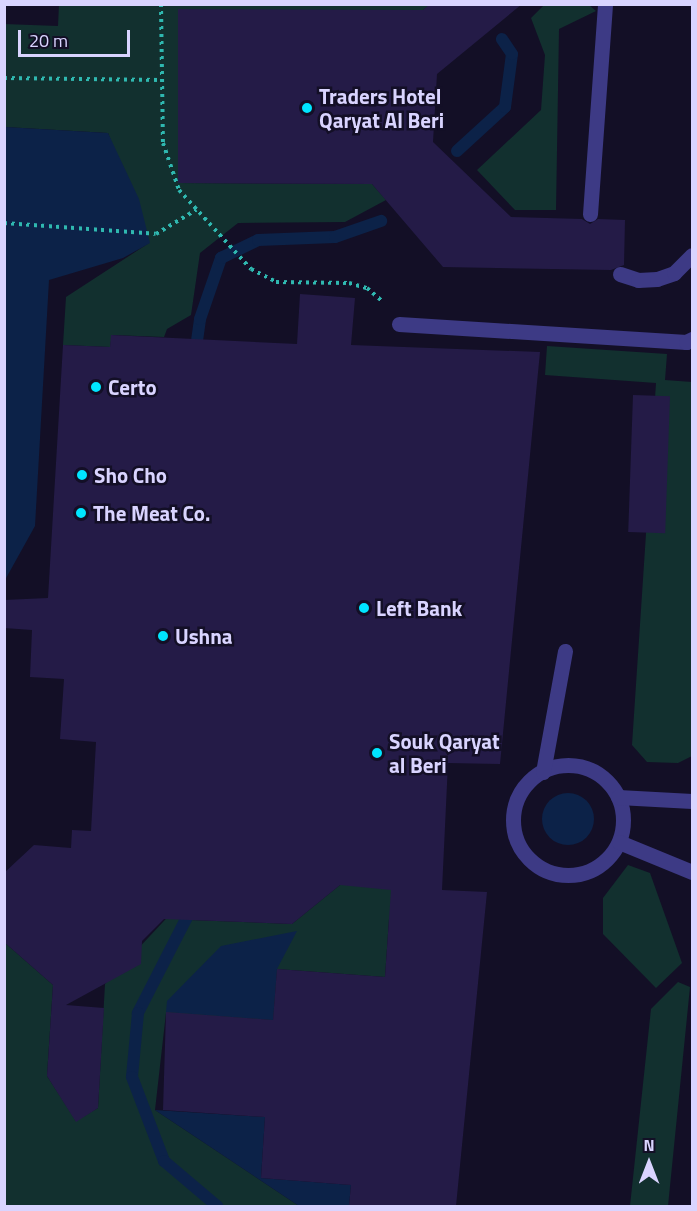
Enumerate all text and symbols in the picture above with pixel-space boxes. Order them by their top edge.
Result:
scale bar [21,18,134,56]
text: 20 m [29,27,68,54]
place label: Traders Hotel Qaryat Al Beri [319,83,444,133]
marker: Traders Hotel Qaryat Al Beri [300,101,314,115]
place label: Certo [108,374,157,400]
marker: Certo [89,380,103,394]
place label: Sho Cho [94,462,167,488]
marker: Sho Cho [75,468,89,482]
place label: The Meat Co. [93,500,210,526]
marker: The Meat Co. [74,506,88,520]
place label: Left Bank [376,595,462,621]
marker: Left Bank [357,601,371,615]
place label: Ushna [175,623,232,649]
marker: Ushna [156,629,170,643]
place label: Souk Qaryat al Beri [389,728,500,778]
marker: Souk Qaryat al Beri [370,746,384,760]
north arrow [619,1133,679,1193]
text: N [643,1133,655,1157]

